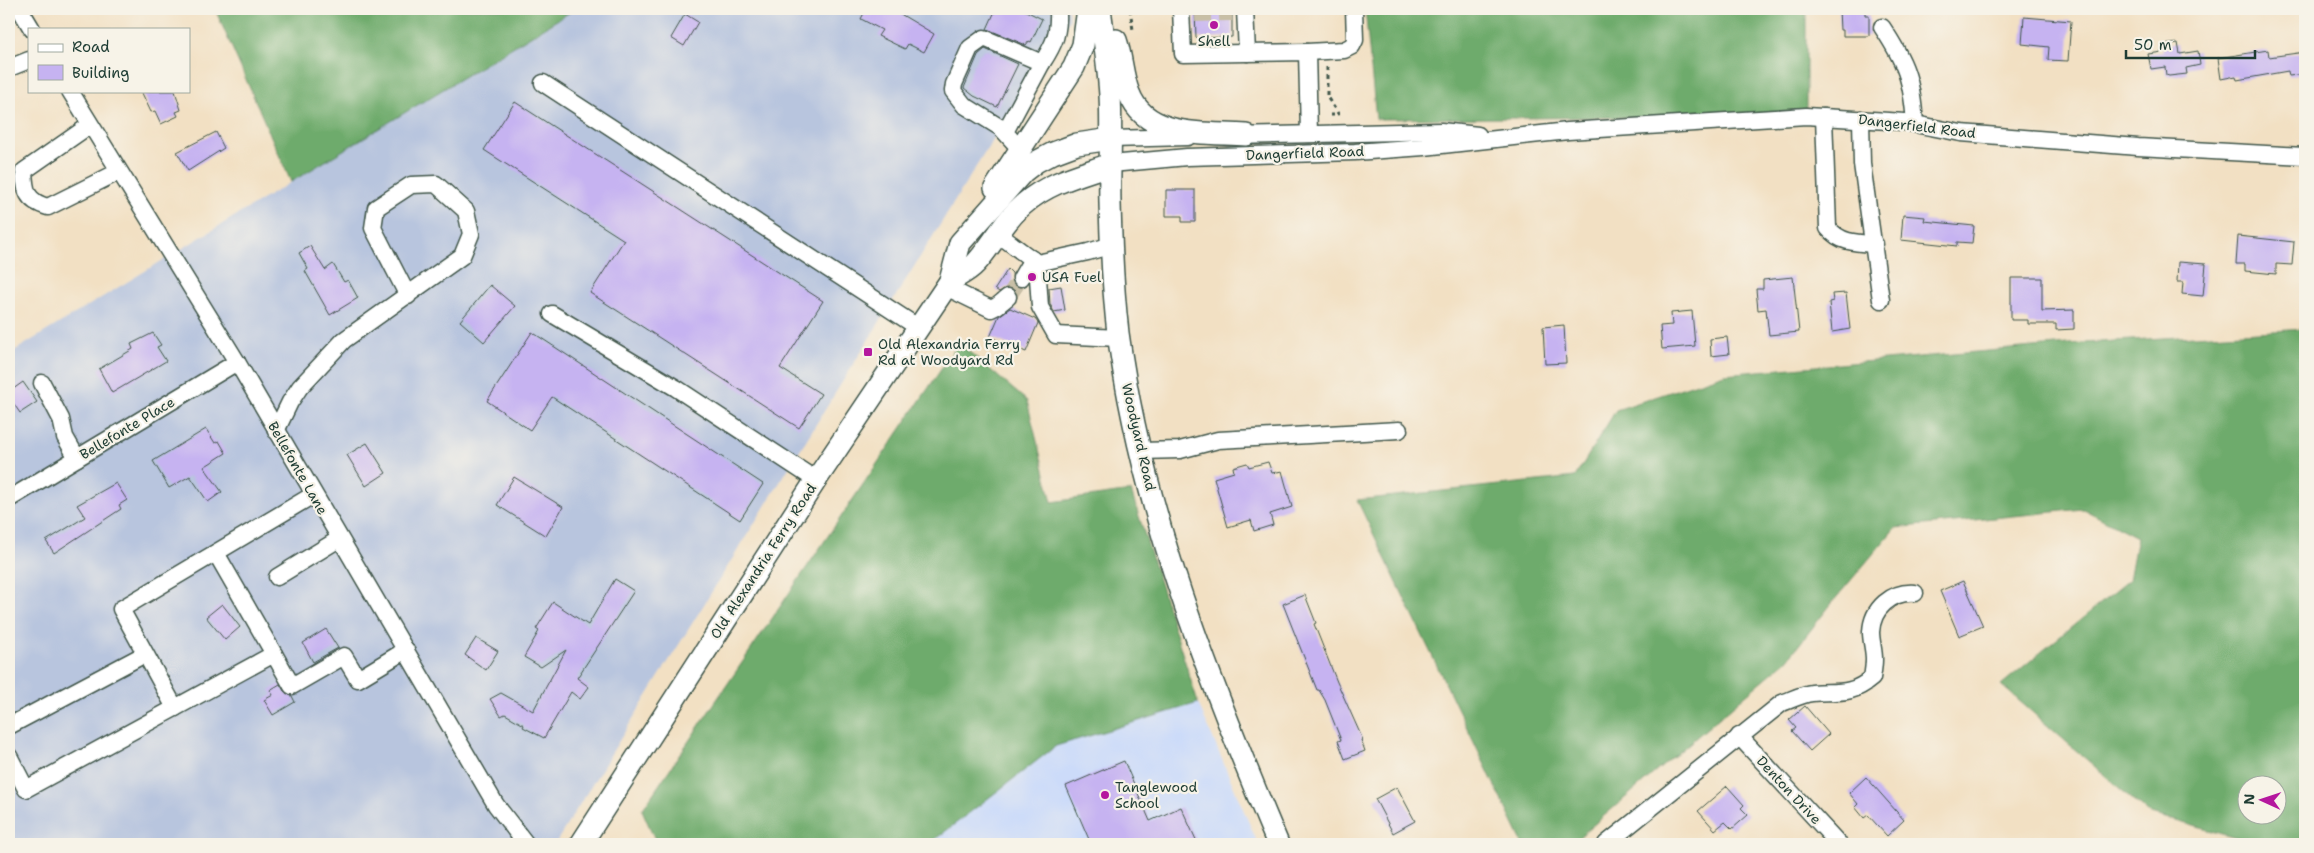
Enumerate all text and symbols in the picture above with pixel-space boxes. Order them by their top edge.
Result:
marker: Shell [1208,19,1220,31]
legend [28,28,190,92]
scale bar [2126,28,2255,60]
place label: Shell [1198,32,1231,50]
text: 50 m [2134,35,2172,55]
text: Road [72,37,110,57]
text: Building [72,63,129,83]
street label: Dangerfield Road [1857,110,1977,142]
street label: Dangerfield Road [1246,142,1365,164]
place label: USA Fuel [1042,268,1102,286]
marker: USA Fuel [1026,271,1038,283]
place label: Old Alexandria Ferry Rd at Woodyard Rd [878,335,1020,369]
marker: Old Alexandria Ferry Rd at Woodyard Rd [862,346,874,358]
street label: Woodyard Road [1118,381,1160,493]
street label: Bellefonte Place [76,393,178,463]
street label: Bellefonte Lane [264,418,332,518]
street label: Old Alexandria Ferry Road [706,480,820,642]
street label: Denton Drive [1753,752,1825,828]
north arrow [2236,776,2286,826]
place label: Tanglewood School [1115,778,1197,812]
marker: Tanglewood School [1099,789,1111,801]
text: N [2240,793,2258,805]

